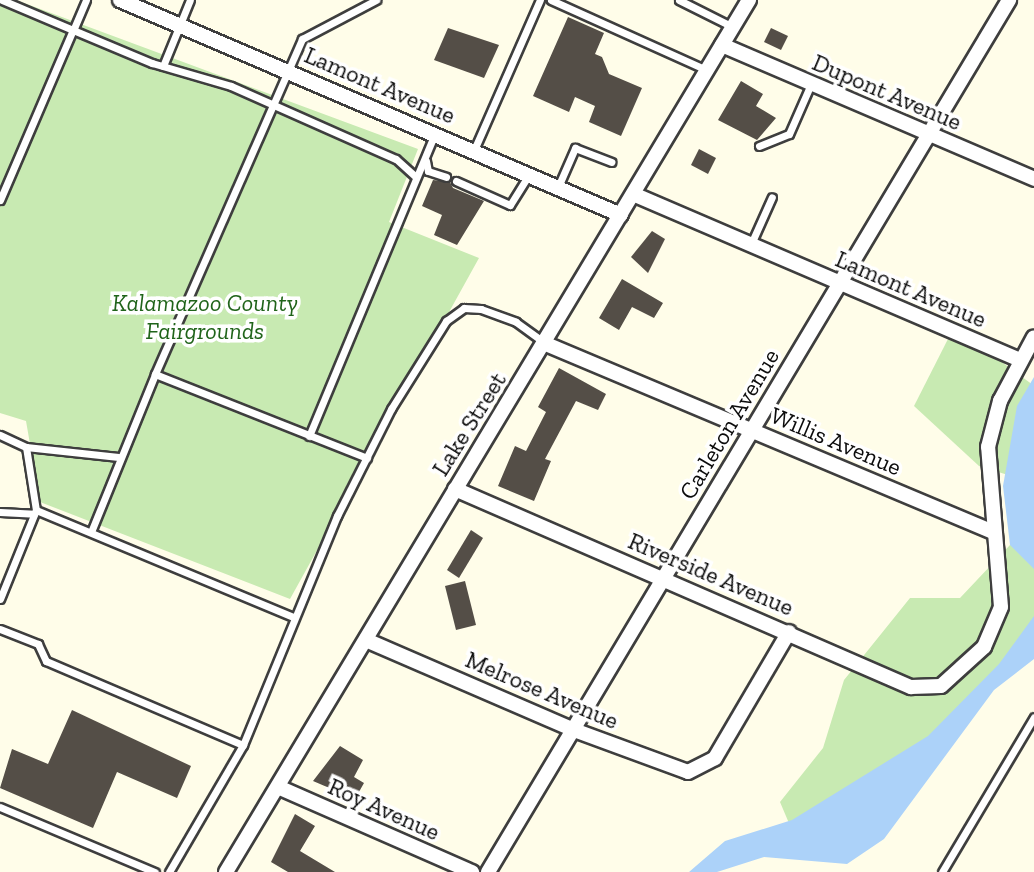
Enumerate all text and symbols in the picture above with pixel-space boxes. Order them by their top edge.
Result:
street label: Lamont Avenue [300,40,460,130]
street label: Dupont Avenue [808,47,966,137]
street label: Lamont Avenue [831,244,991,334]
park label: Kalamazoo County Fairgrounds [112,289,298,345]
street label: Carleton Avenue [673,343,785,505]
street label: Lake Street [426,367,512,481]
street label: Willis Avenue [766,400,906,482]
street label: Riverside Avenue [624,526,798,622]
street label: Melrose Avenue [461,645,623,735]
street label: Roy Avenue [323,771,445,847]

